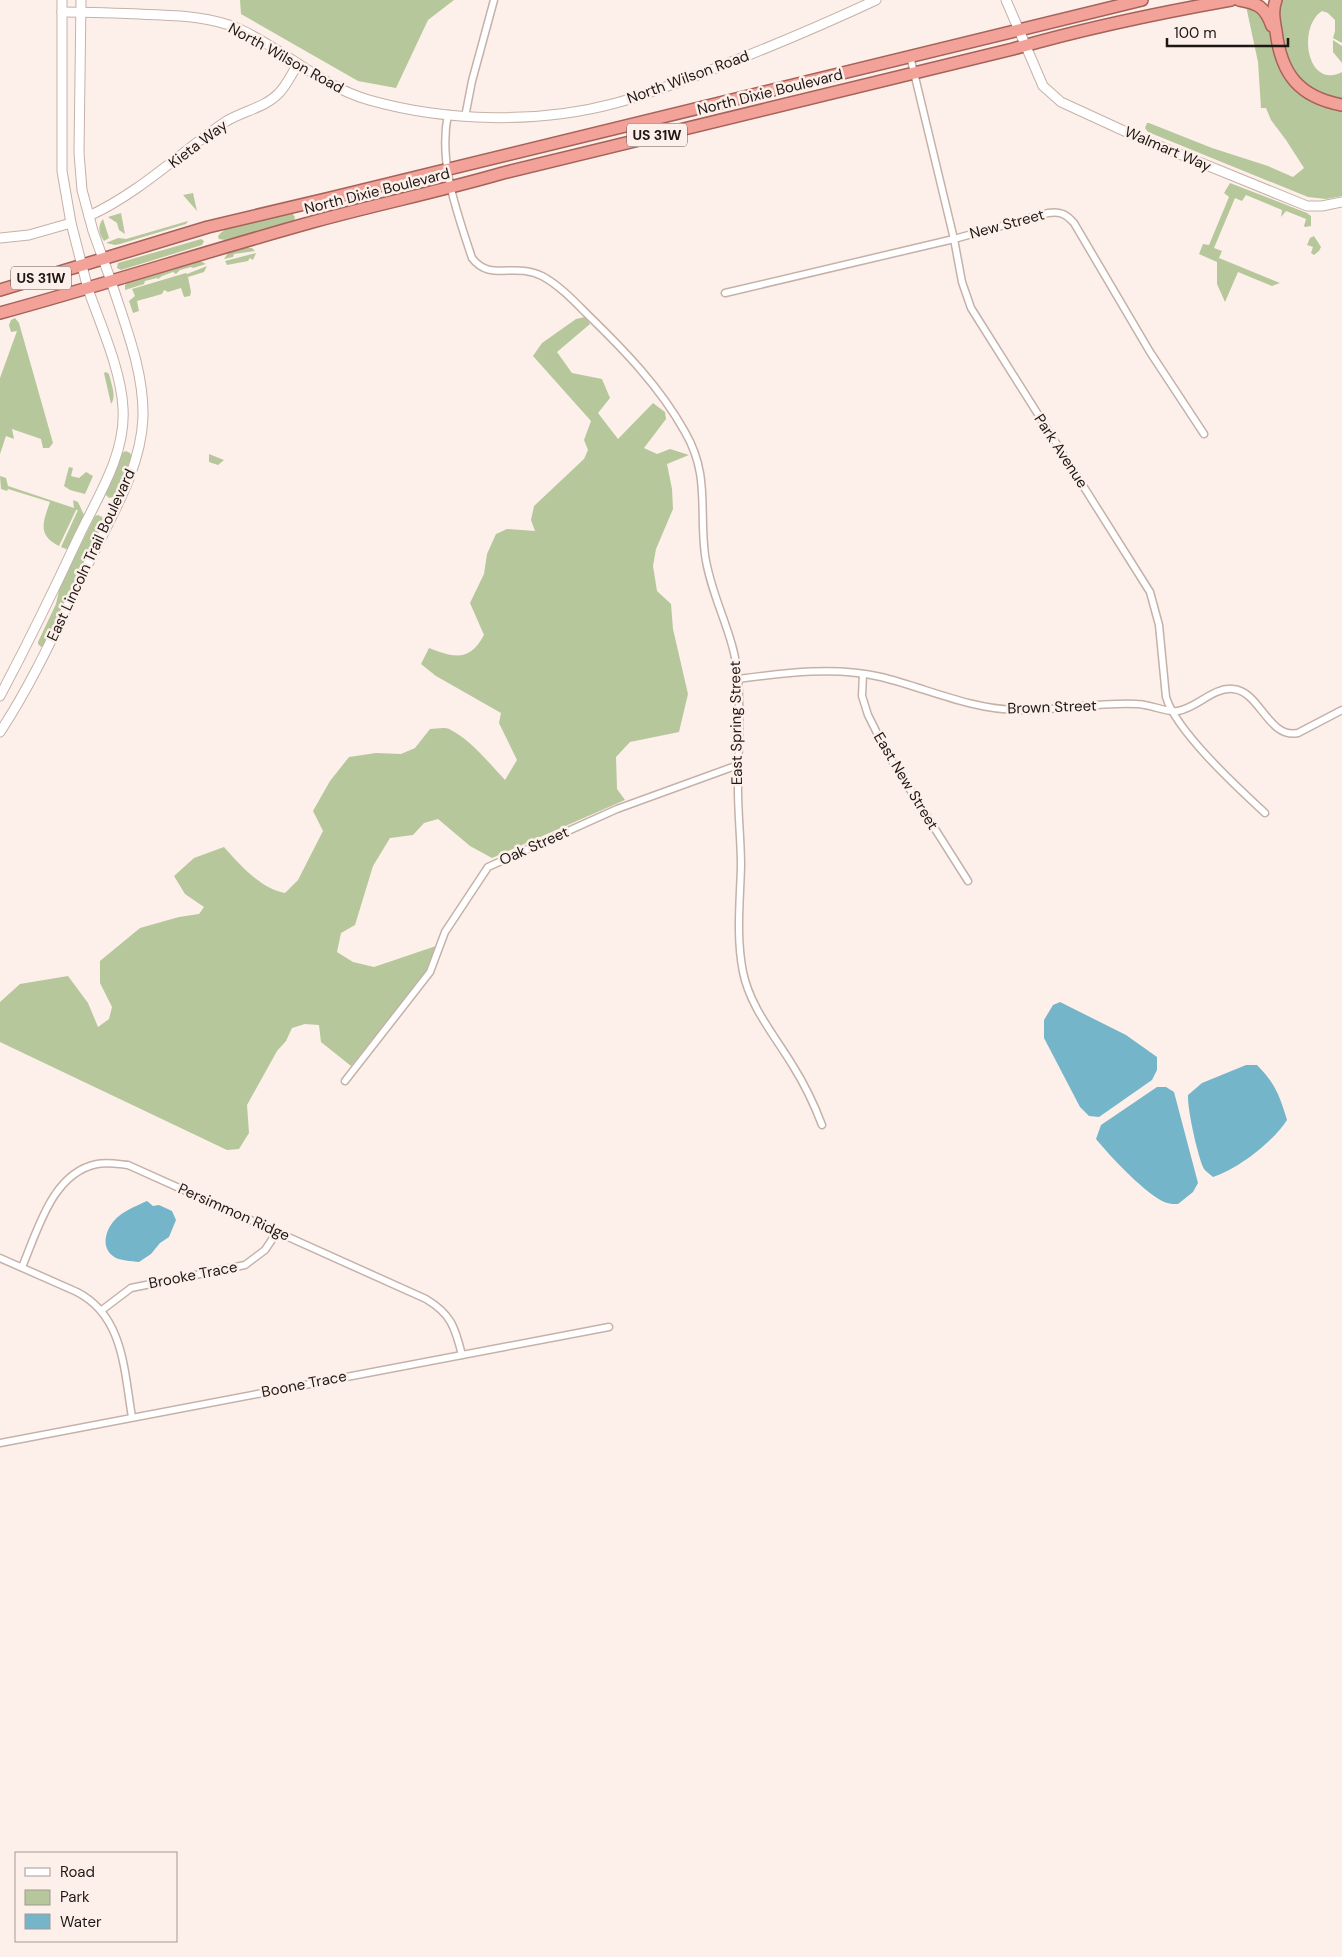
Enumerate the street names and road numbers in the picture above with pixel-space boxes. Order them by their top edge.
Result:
street label: North Wilson Road [225,18,347,98]
street label: North Wilson Road [624,46,752,108]
street label: North Dixie Boulevard [695,64,845,120]
street label: Kieta Way [165,115,232,173]
street label: Walmart Way [1122,122,1215,176]
road number: US 31W [627,124,687,146]
street label: North Dixie Boulevard [302,163,452,219]
street label: New Street [967,204,1047,244]
road number: US 31W [11,266,71,290]
street label: Park Avenue [1030,410,1092,492]
street label: East Lincoln Trail Boulevard [42,466,140,644]
street label: East Spring Street [725,661,747,785]
street label: Brown Street [1007,695,1097,719]
street label: East New Street [869,729,943,833]
street label: Oak Street [496,822,572,870]
street label: Persimmon Ridge [175,1178,293,1246]
street label: Brooke Trace [147,1257,239,1293]
street label: Boone Trace [260,1366,348,1402]

